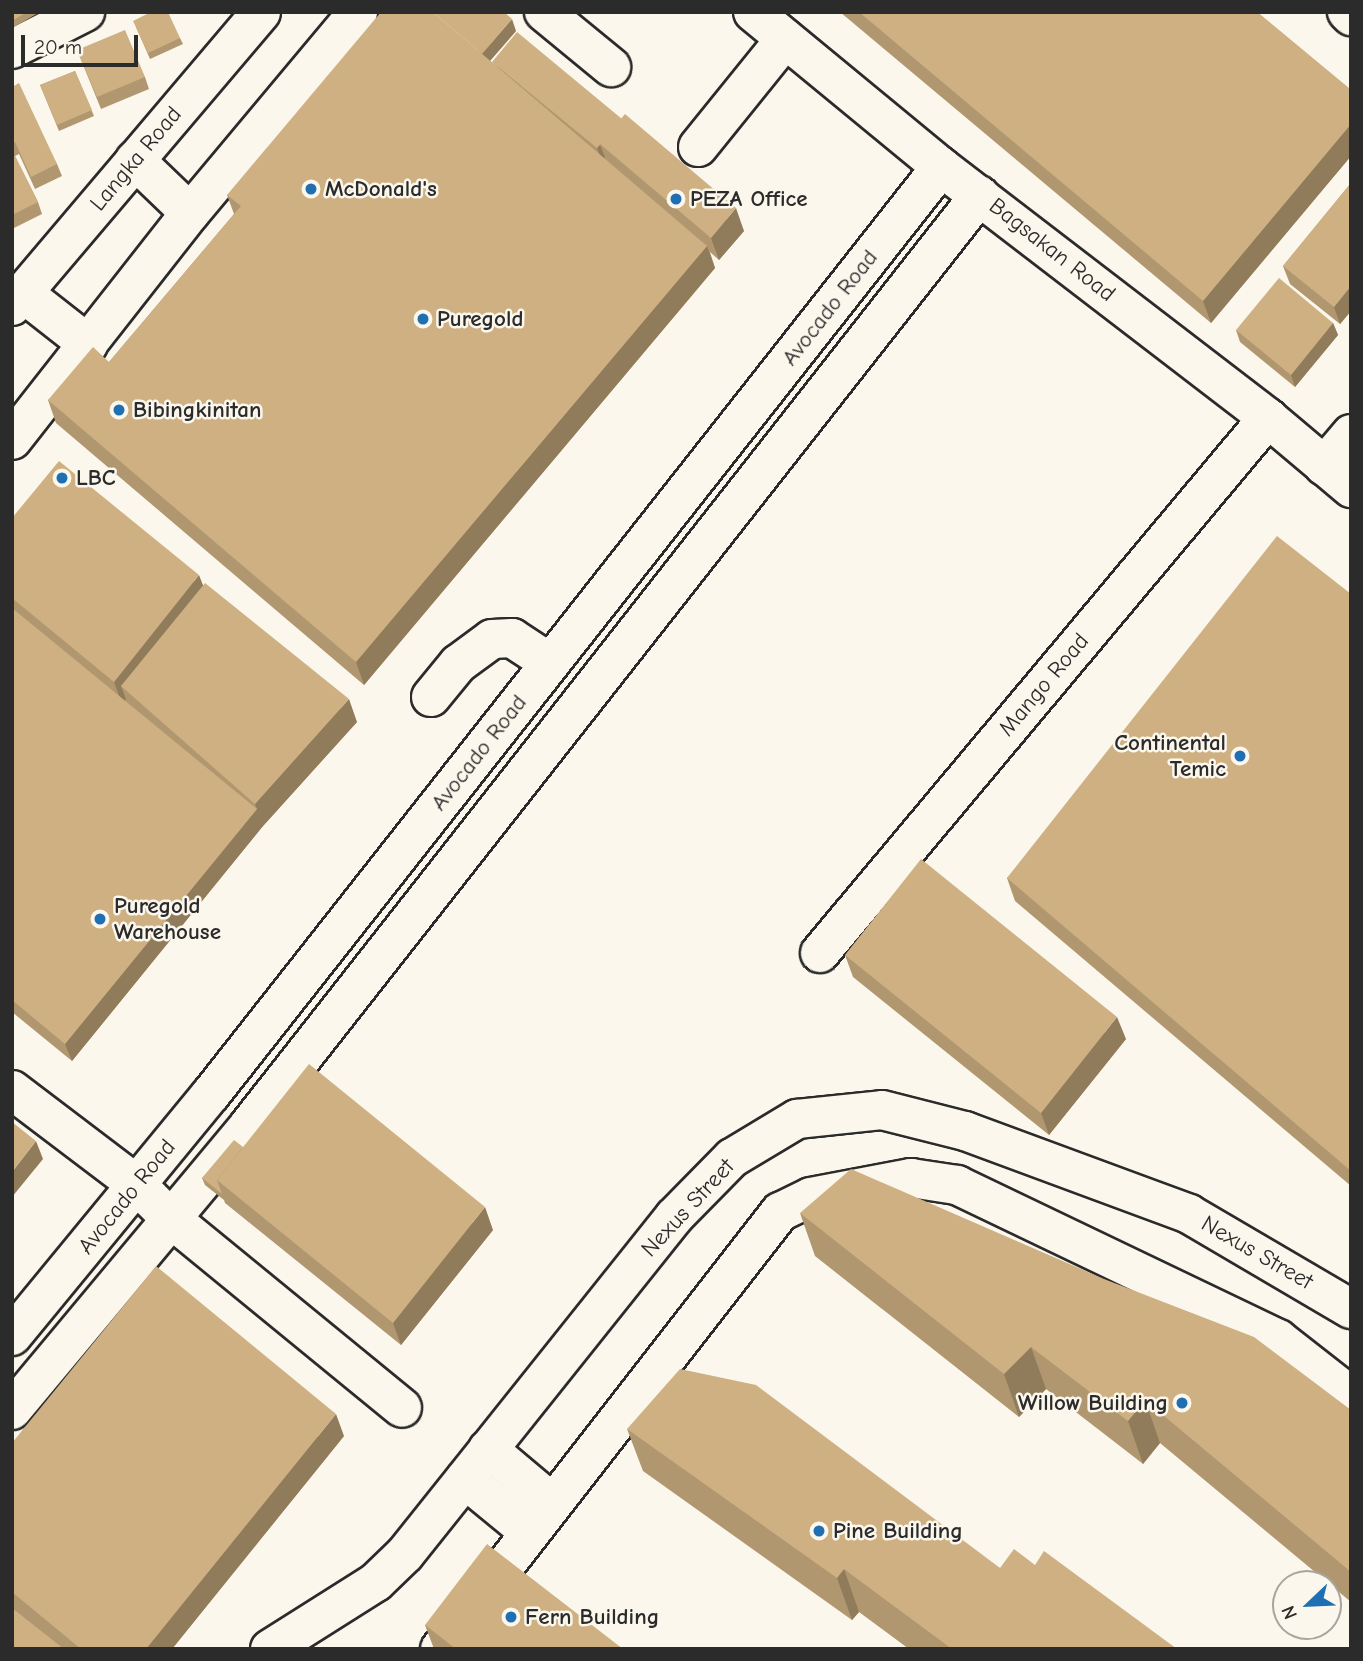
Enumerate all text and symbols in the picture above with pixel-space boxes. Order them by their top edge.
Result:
scale bar [24,21,142,65]
text: 20 m [34,35,82,59]
street label: Langka Road [84,101,188,217]
place label: McDonald's [325,175,437,203]
marker: McDonald's [303,181,319,197]
place label: PEZA Office [690,185,808,213]
marker: PEZA Office [668,191,684,207]
street label: Bagsakan Road [984,192,1120,308]
street label: Avocado Road [776,245,884,371]
place label: Puregold [437,305,523,333]
marker: Puregold [415,311,431,327]
place label: Bibingkinitan [133,396,261,424]
marker: Bibingkinitan [111,402,127,418]
place label: LBC [76,464,116,492]
marker: LBC [54,470,70,486]
street label: Mango Road [993,628,1095,742]
street label: Avocado Road [425,690,533,816]
place label: Continental Temic [1114,729,1226,783]
marker: Continental Temic [1232,748,1248,764]
place label: Puregold Warehouse [114,892,221,946]
marker: Puregold Warehouse [92,911,108,927]
street label: Avocado Road [72,1134,182,1260]
street label: Nexus Street [636,1153,740,1263]
street label: Nexus Street [1196,1210,1318,1296]
place label: Willow Building [1018,1389,1168,1417]
marker: Willow Building [1174,1395,1190,1411]
place label: Pine Building [833,1517,963,1545]
marker: Pine Building [811,1523,827,1539]
north arrow [1272,1570,1342,1640]
text: N [1277,1602,1302,1622]
place label: Fern Building [525,1603,659,1631]
marker: Fern Building [503,1609,519,1625]

